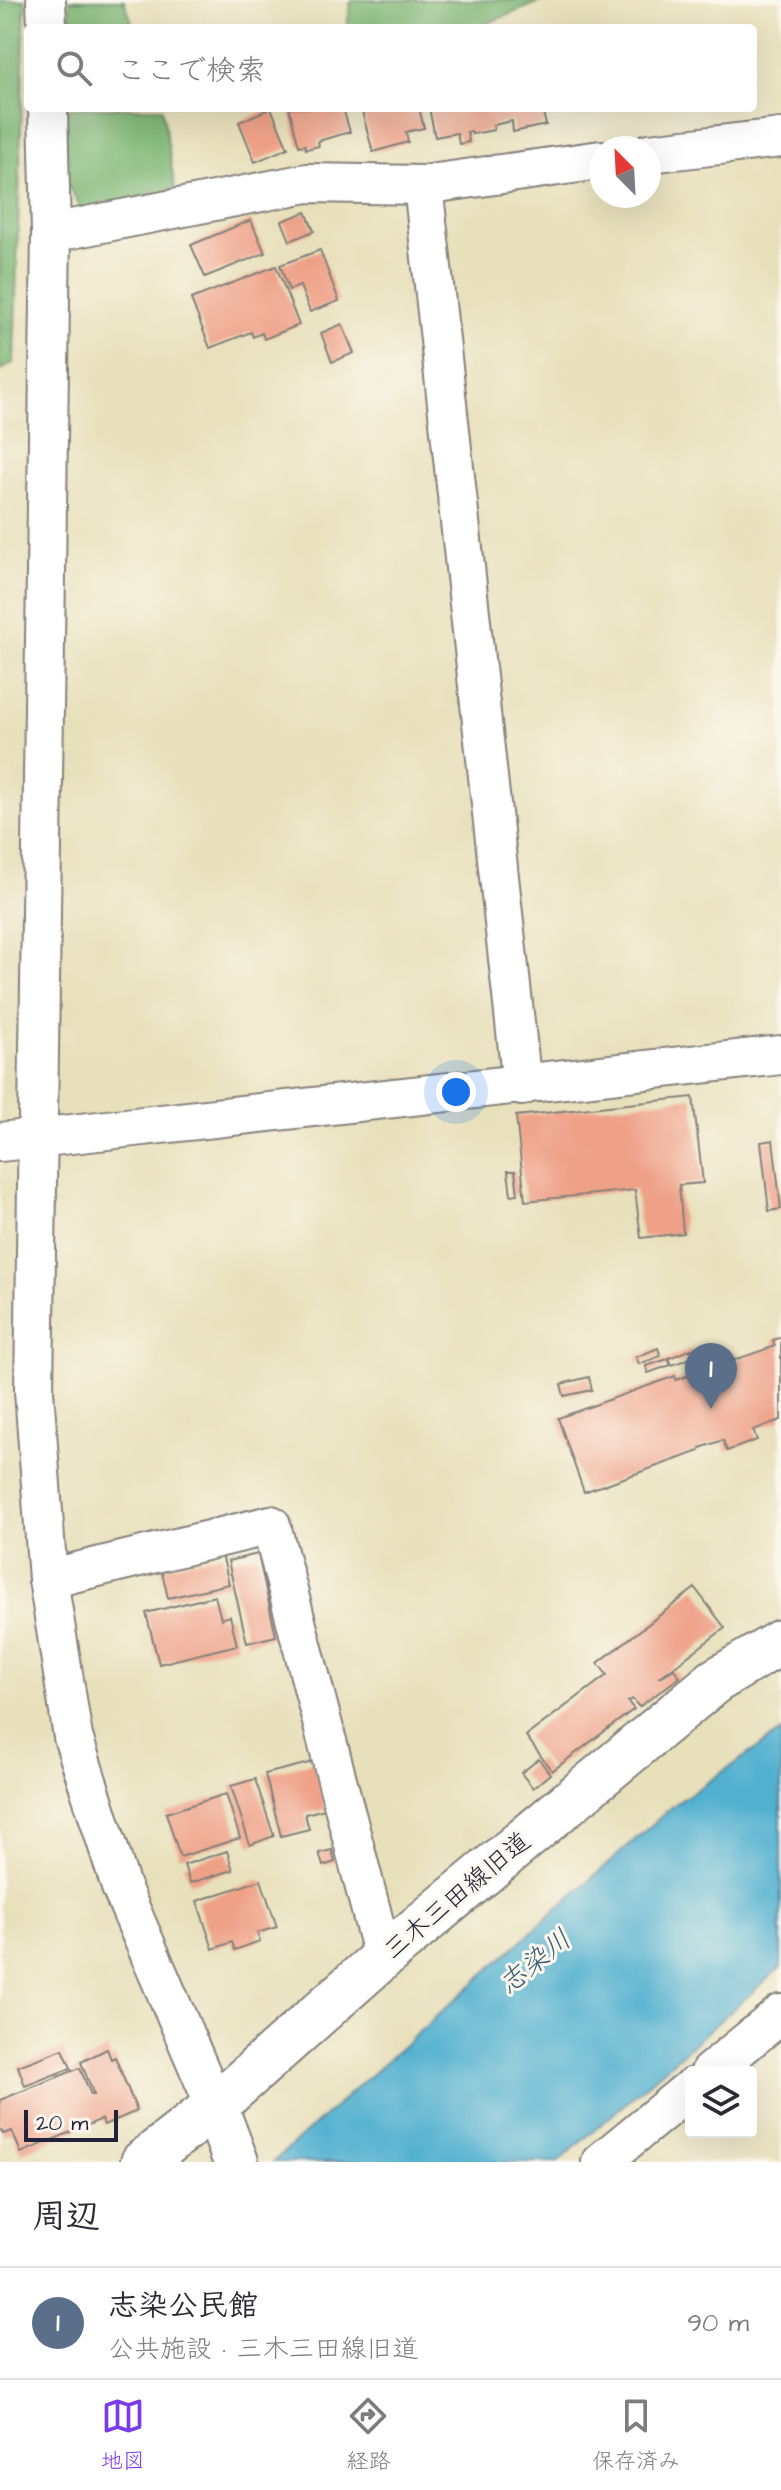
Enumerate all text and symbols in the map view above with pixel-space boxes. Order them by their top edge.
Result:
search box [24,24,757,112]
icon: search [52,46,96,90]
text: ここで検索 [116,50,266,92]
north arrow [589,136,661,208]
your location [436,1072,476,1112]
pin: 1 [685,1343,737,1409]
street label: 三木三田線旧道 [376,1824,538,1968]
water label: 志染川 [490,1920,580,2004]
map controls [685,2066,757,2138]
button: layers [685,2066,757,2138]
scale bar [24,2106,118,2142]
text: 20 m [36,2108,88,2139]
text: 周辺 [32,2193,100,2241]
text: 志染公民館 [108,2285,258,2327]
text: 1 [56,2305,60,2341]
text: 90 m [687,2305,749,2341]
text: 公共施設 · 三木三田線旧道 [108,2331,418,2367]
tab: 地図 [101,2394,145,2477]
tab: 経路 [346,2394,390,2477]
tab: 保存済み [592,2394,680,2477]

